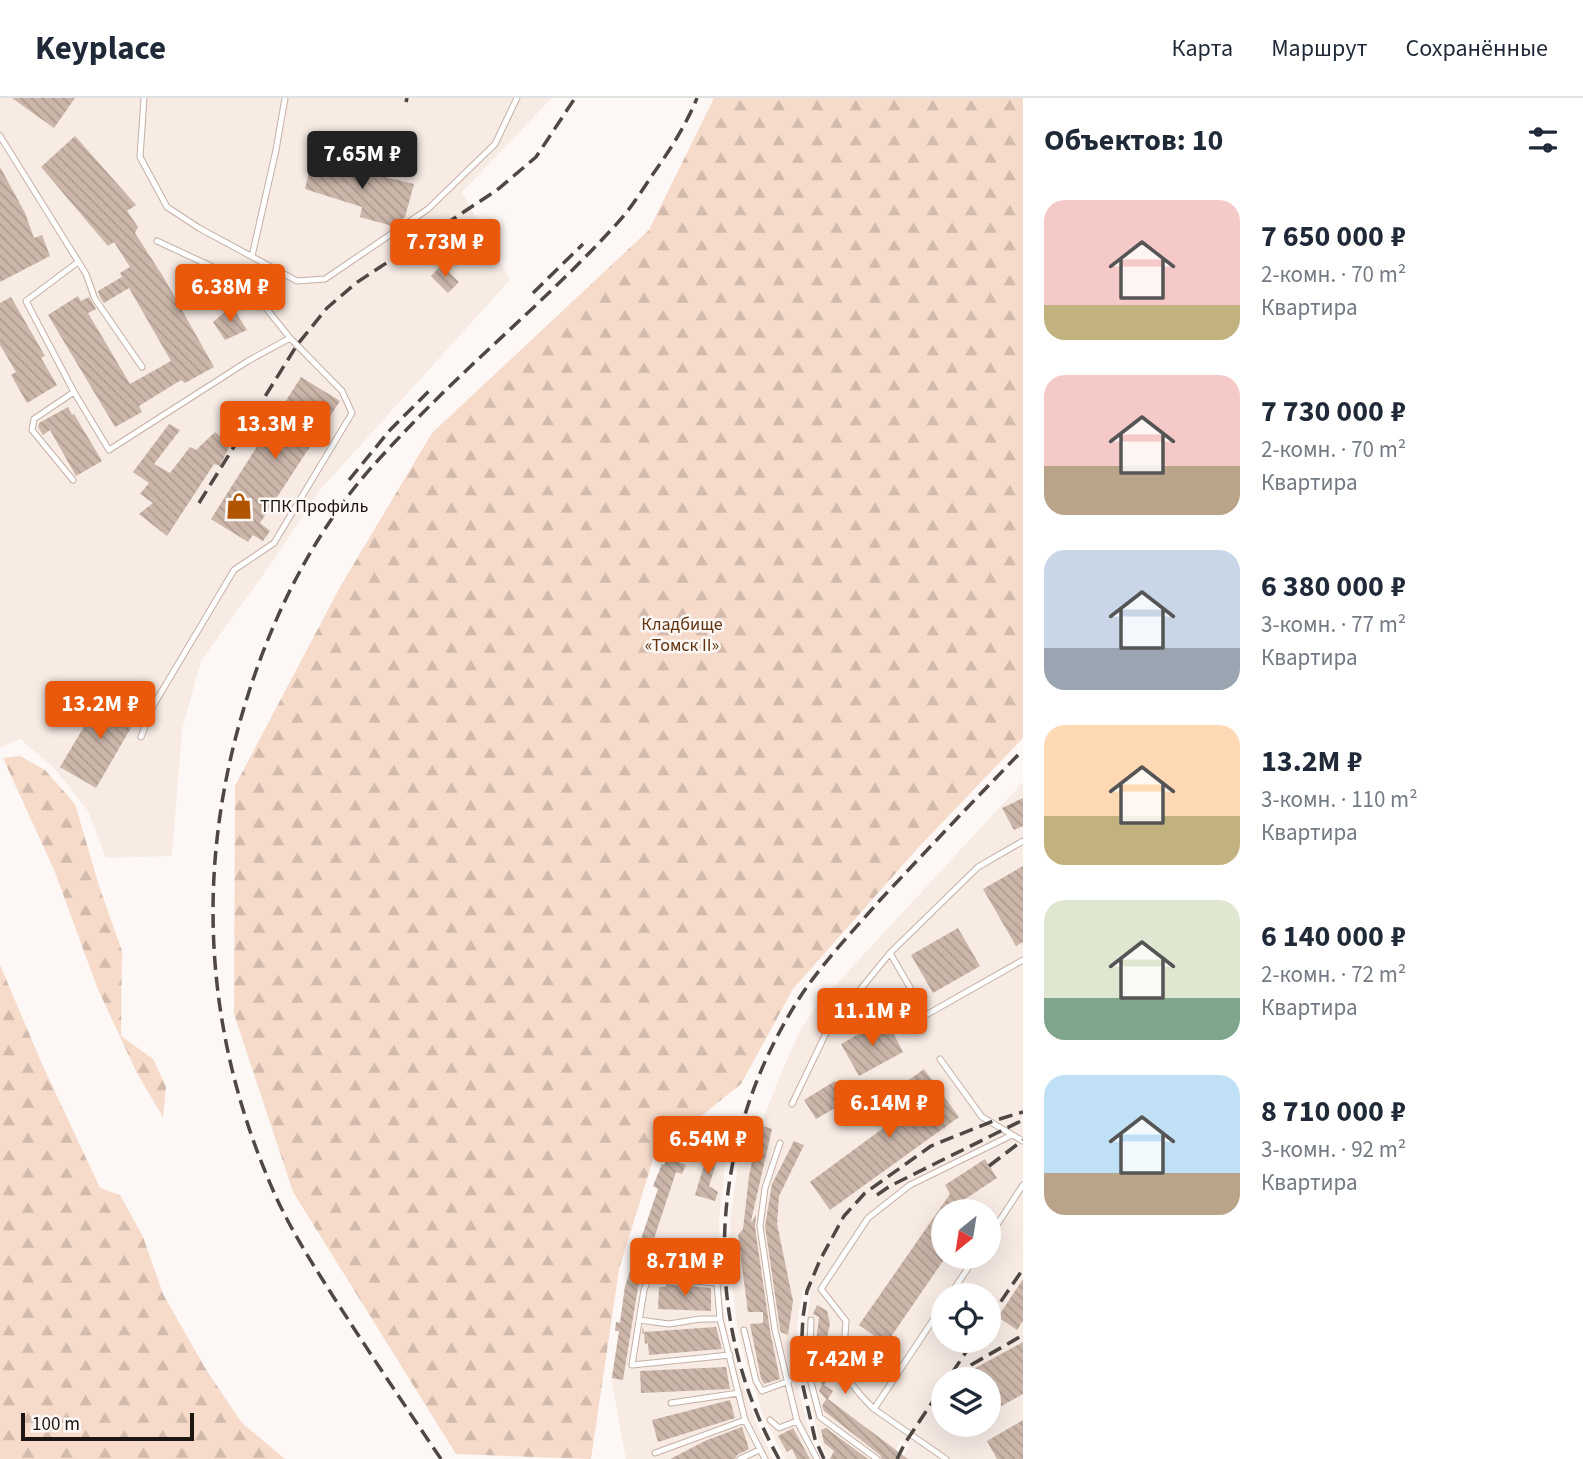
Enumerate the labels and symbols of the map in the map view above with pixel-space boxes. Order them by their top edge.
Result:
pin: 7.65M ₽ [297,132,427,191]
pin: 7.73M ₽ [380,220,510,279]
pin: 6.38M ₽ [165,264,295,324]
pin: 13.3M ₽ [210,402,340,461]
shop icon: ТПК Профиль [224,491,254,521]
place label: ТПК Профиль [260,494,369,519]
park label: Кладбище «Томск II» [641,612,723,658]
pin: 13.2M ₽ [35,682,165,741]
pin: 11.1M ₽ [807,988,937,1048]
pin: 6.14M ₽ [824,1080,954,1140]
pin: 6.54M ₽ [643,1116,773,1176]
north arrow [931,1199,1001,1269]
pin: 8.71M ₽ [620,1238,750,1298]
pin: 7.42M ₽ [780,1336,910,1396]
scale bar [21,1410,194,1442]

